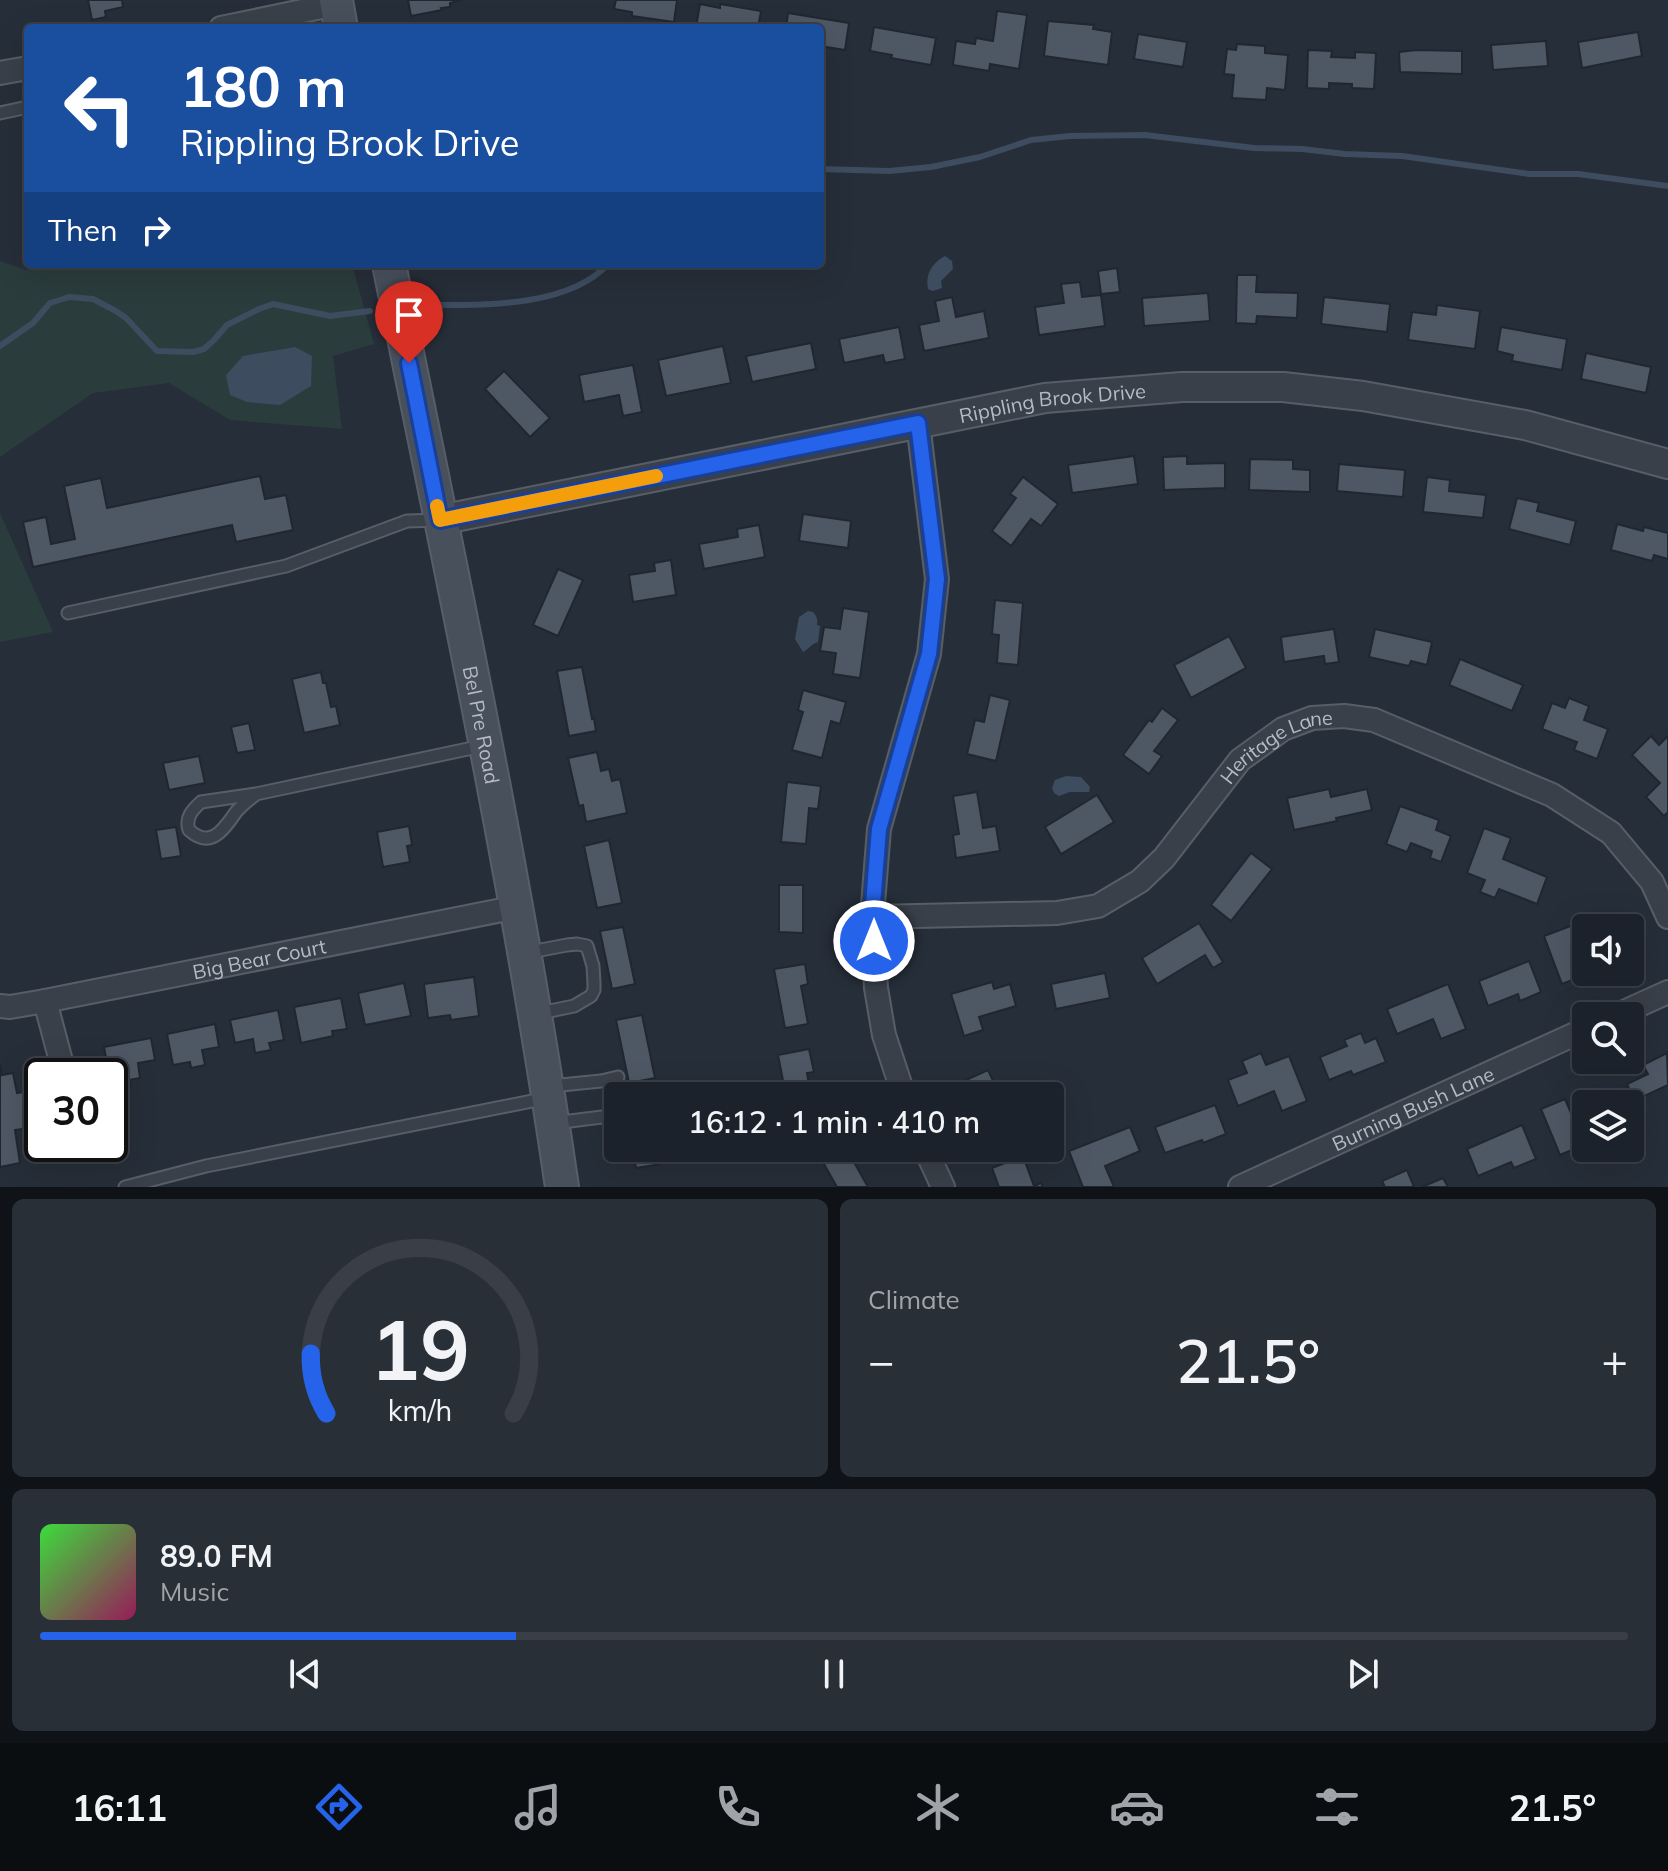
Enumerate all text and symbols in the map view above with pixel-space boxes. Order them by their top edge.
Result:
text: 180 m [180,51,347,121]
icon: left [48,56,152,160]
text: Rippling Brook Drive [180,120,519,165]
icon: right [134,208,178,252]
text: Then [48,211,118,249]
pin [375,281,443,363]
icon: arrive [387,293,431,337]
street label: Rippling Brook Drive [957,377,1147,428]
street label: Bel Pre Road [458,664,506,786]
street label: Heritage Lane [1214,704,1333,788]
position arrow [832,899,916,983]
map controls [1572,914,1644,1162]
button: sound [1572,914,1644,986]
street label: Big Bear Court [190,933,328,984]
button: search [1572,1002,1644,1074]
speed limit sign: 30 [24,1058,128,1162]
street label: Burning Bush Lane [1328,1060,1498,1156]
button: layers [1572,1090,1644,1162]
text: 16:12 · 1 min · 410 m [688,1103,980,1141]
text: Climate [868,1283,960,1316]
text: 19 [370,1296,470,1401]
text: 21.5° [1176,1323,1320,1398]
text: − [868,1333,894,1388]
text: + [1602,1333,1628,1388]
text: km/h [388,1392,452,1428]
text: 89.0 FM [160,1537,273,1575]
text: Music [160,1575,229,1608]
icon: previous [283,1652,327,1696]
icon: pause [812,1652,856,1696]
icon: next [1341,1652,1385,1696]
icon: directions [311,1779,367,1835]
icon: music [510,1779,566,1835]
icon: phone [710,1779,766,1835]
icon: climate [910,1779,966,1835]
icon: car [1109,1779,1165,1835]
icon: filters [1309,1779,1365,1835]
text: 16:11 [72,1785,167,1830]
text: 21.5° [1509,1785,1596,1830]

